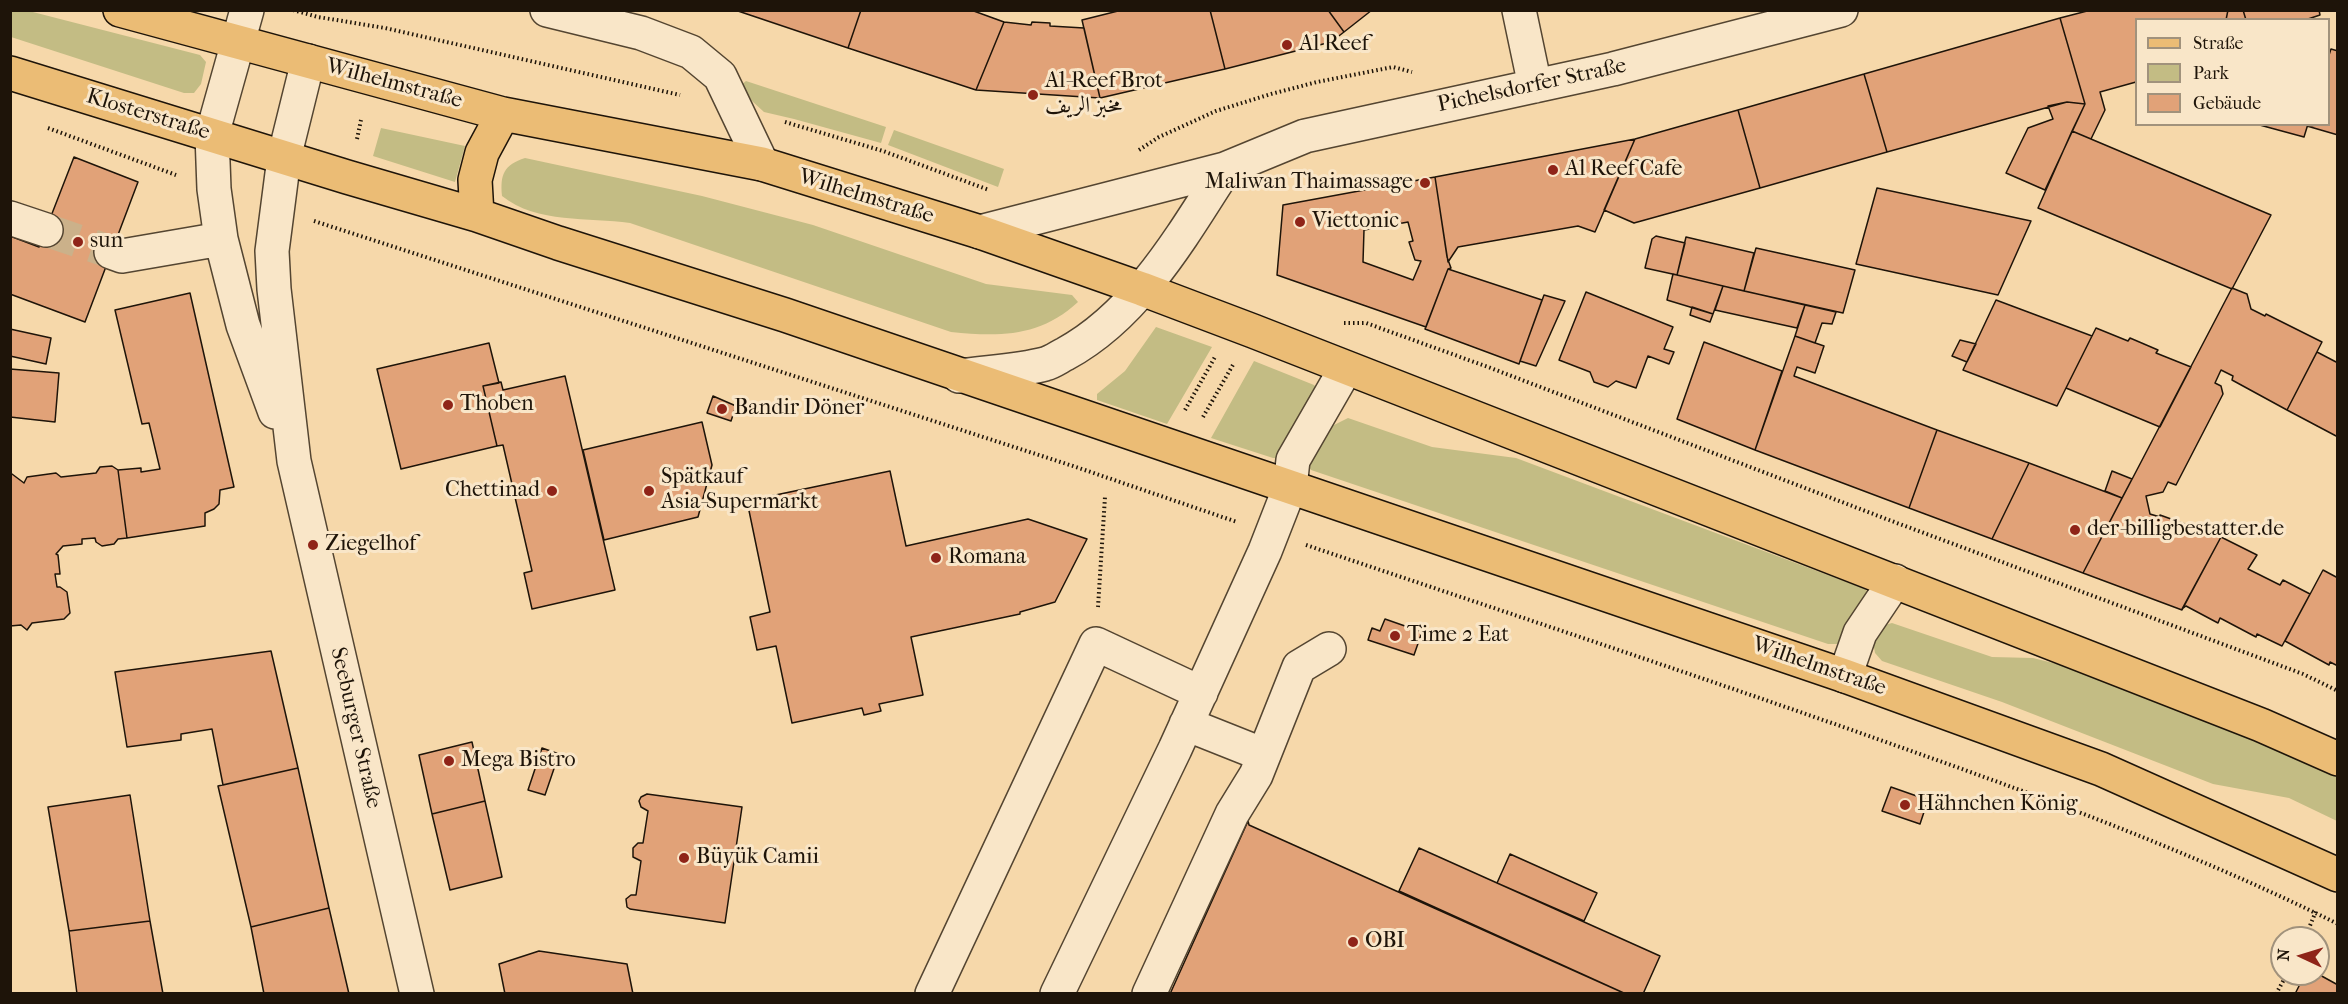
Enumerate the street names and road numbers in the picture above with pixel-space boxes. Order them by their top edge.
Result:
street label: Wilhelmstraße [323,53,465,115]
street label: Pichelsdorfer Straße [1435,53,1629,119]
street label: Klosterstraße [83,84,213,146]
street label: Wilhelmstraße [795,164,937,230]
street label: Wilhelmstraße [1749,632,1889,702]
street label: Seeburger Straße [324,645,386,811]

